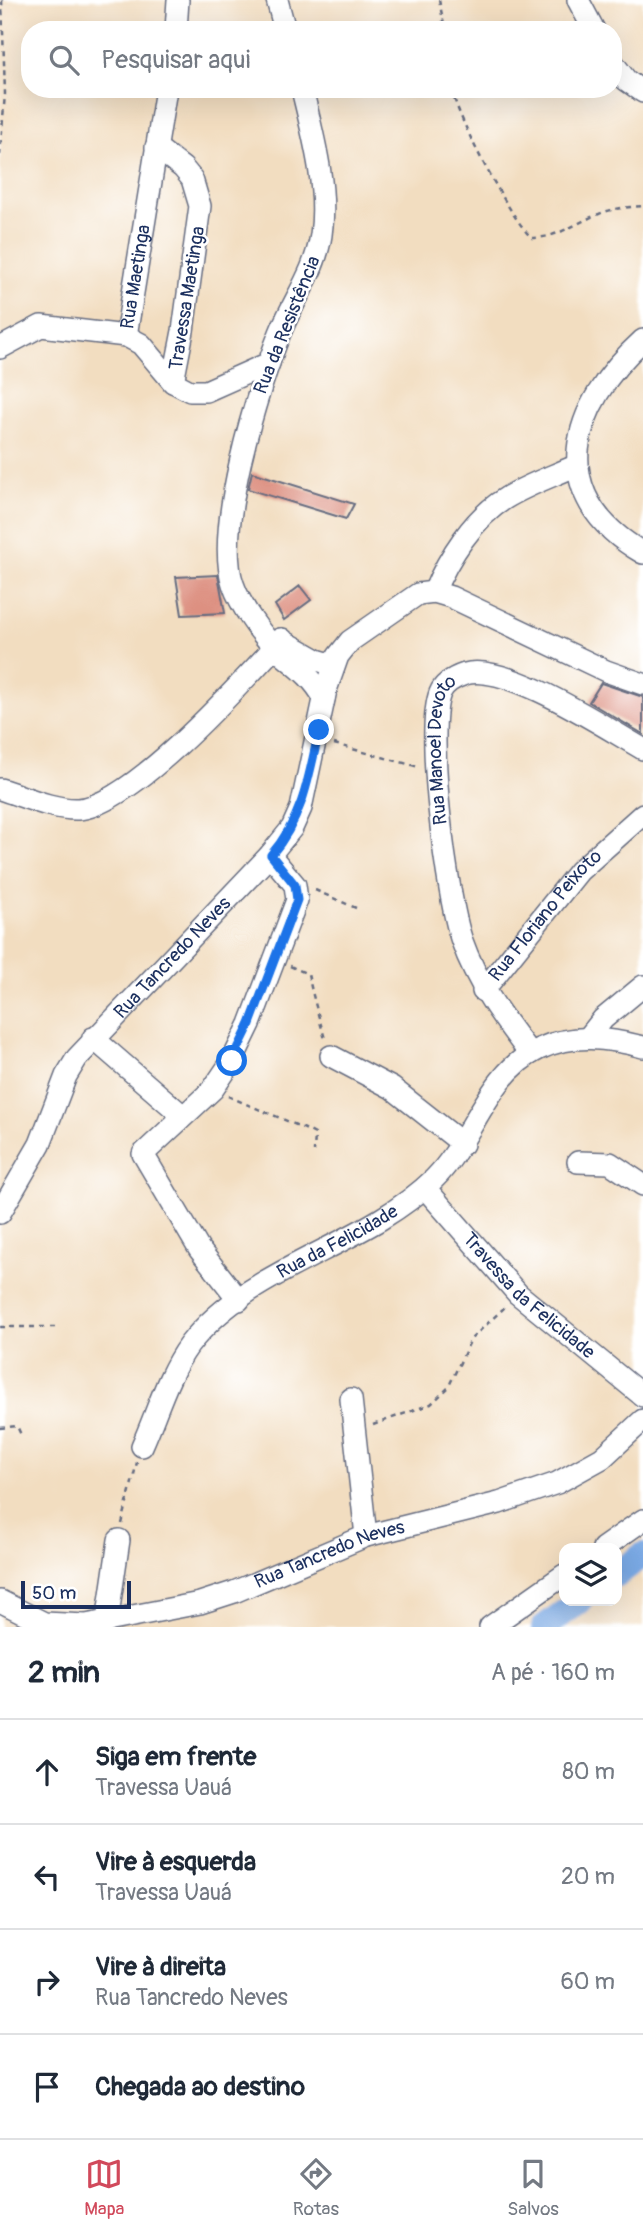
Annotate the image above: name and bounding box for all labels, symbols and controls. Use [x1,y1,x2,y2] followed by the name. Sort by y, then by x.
[21,21,622,98] search box
[45,41,83,79] icon: search
[101,44,250,76] text: Pesquisar aqui
[115,223,156,331] street label: Rua Maetinga
[164,224,210,372] street label: Travessa Maetinga
[248,252,326,398] street label: Rua da Resistência
[423,669,461,826] street label: Rua Manoel Devoto
[303,714,334,745] route end
[483,844,607,986] street label: Rua Floriano Peixoto
[109,891,236,1024] street label: Rua Tancredo Neves
[216,1045,247,1076] route start
[273,1199,403,1284] street label: Rua da Felicidade
[458,1227,600,1364] street label: Travessa da Felicidade
[251,1515,407,1594] street label: Rua Tancredo Neves
[559,1543,622,1606] map controls
[559,1543,622,1606] button: layers
[21,1578,131,1610] scale bar
[32,1581,76,1605] text: 50 m
[28,1654,100,1691] text: 2 min
[491,1658,615,1687] text: A pé · 160 m
[95,1741,256,1773] text: Siga em frente
[28,1753,66,1791] icon: ahead
[562,1757,615,1786] text: 80 m
[95,1773,232,1802] text: Travessa Uauá
[95,1846,256,1878] text: Vire à esquerda
[28,1858,66,1896] icon: left
[561,1862,615,1891] text: 20 m
[95,1878,232,1907] text: Travessa Uauá
[95,1951,226,1983] text: Vire à direita
[28,1963,66,2001] icon: right
[560,1967,615,1996] text: 60 m
[95,1983,288,2012] text: Rua Tancredo Neves
[28,2068,66,2106] icon: arrive
[95,2071,305,2103] text: Chegada ao destino
[84,2155,124,2221] tab: Mapa
[293,2155,339,2221] tab: Rotas
[507,2155,559,2221] tab: Salvos

